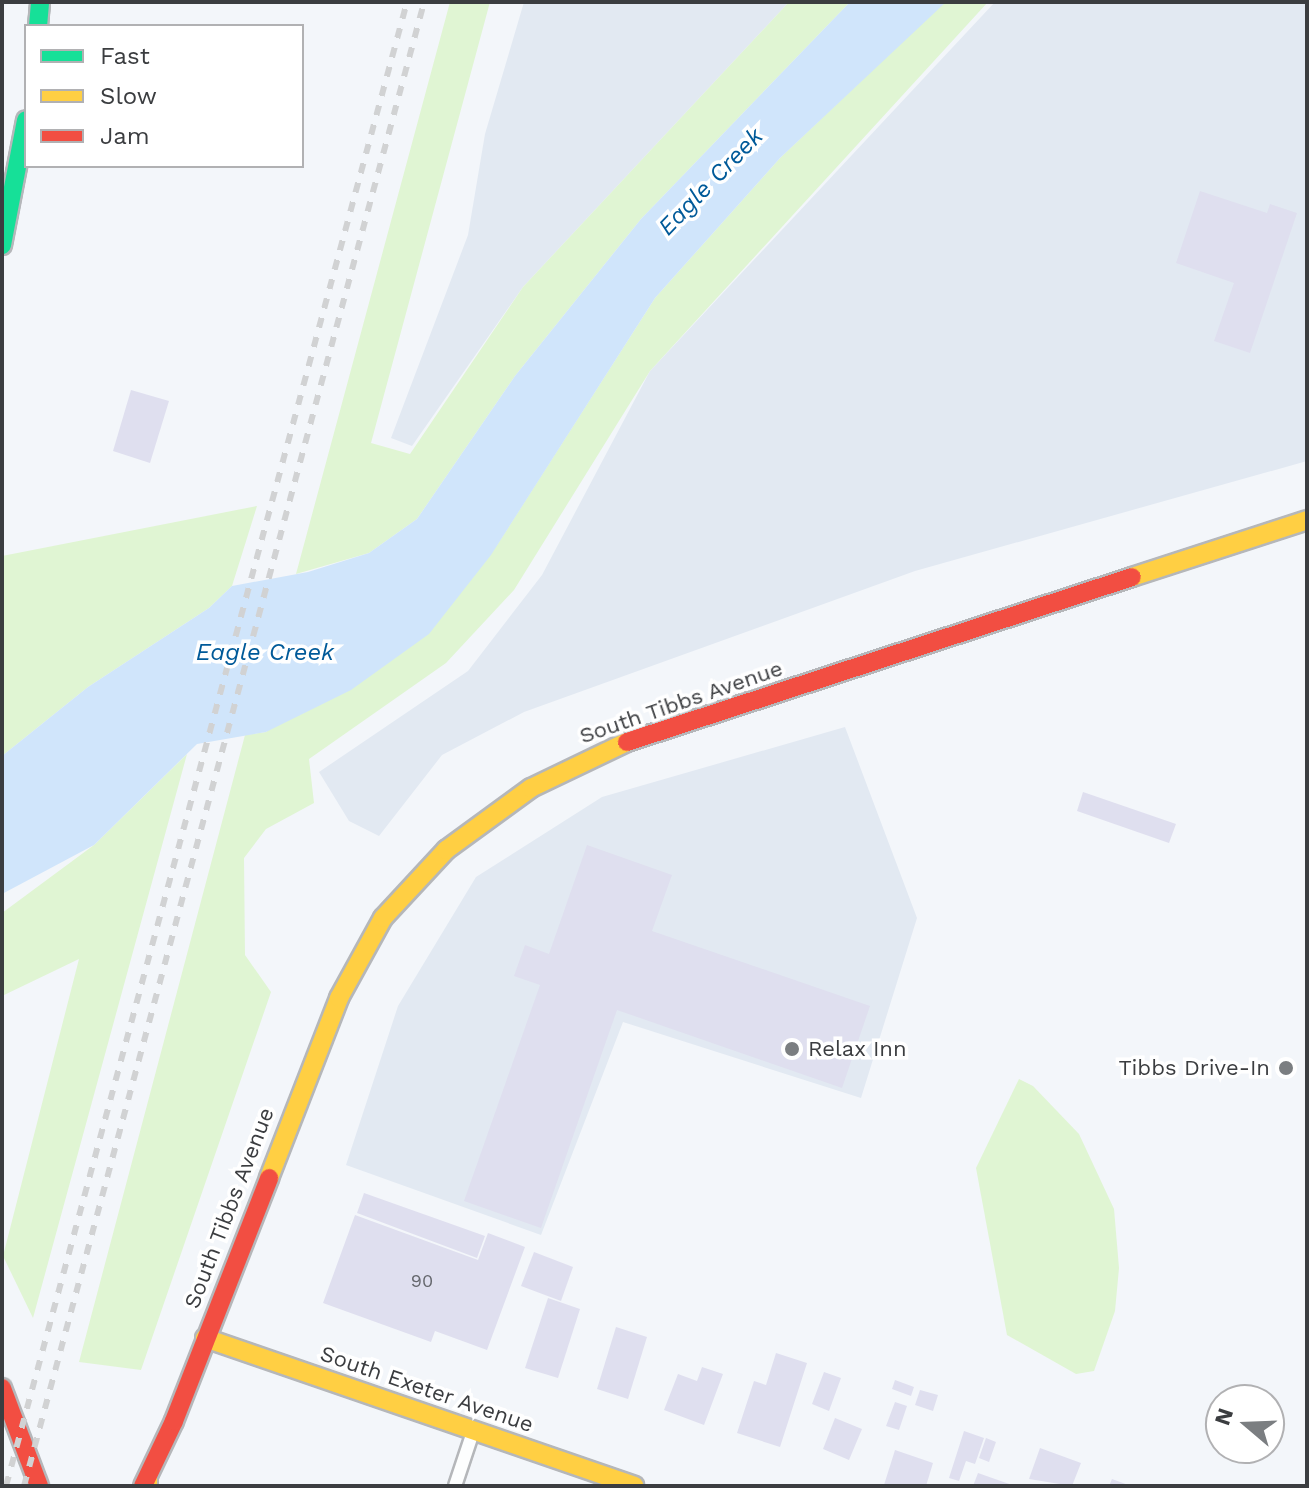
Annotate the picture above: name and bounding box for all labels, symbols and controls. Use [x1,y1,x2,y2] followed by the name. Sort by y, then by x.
[24,24,304,168] legend
[100,42,150,70] text: Fast
[100,82,157,110] text: Slow
[100,122,150,150] text: Jam
[653,122,769,242] water label: Eagle Creek
[196,639,334,667] water label: Eagle Creek
[575,655,787,749] street label: South Tibbs Avenue
[808,1036,907,1062] place label: Relax Inn
[783,1040,801,1058] marker: Relax Inn
[1119,1055,1270,1081] place label: Tibbs Drive-In
[1277,1059,1295,1077] marker: Tibbs Drive-In
[178,1103,280,1313] street label: South Tibbs Avenue
[411,1270,433,1292] house number: 90
[316,1340,538,1438] street label: South Exeter Avenue
[1205,1384,1285,1464] north arrow
[1209,1405,1238,1428] text: N

